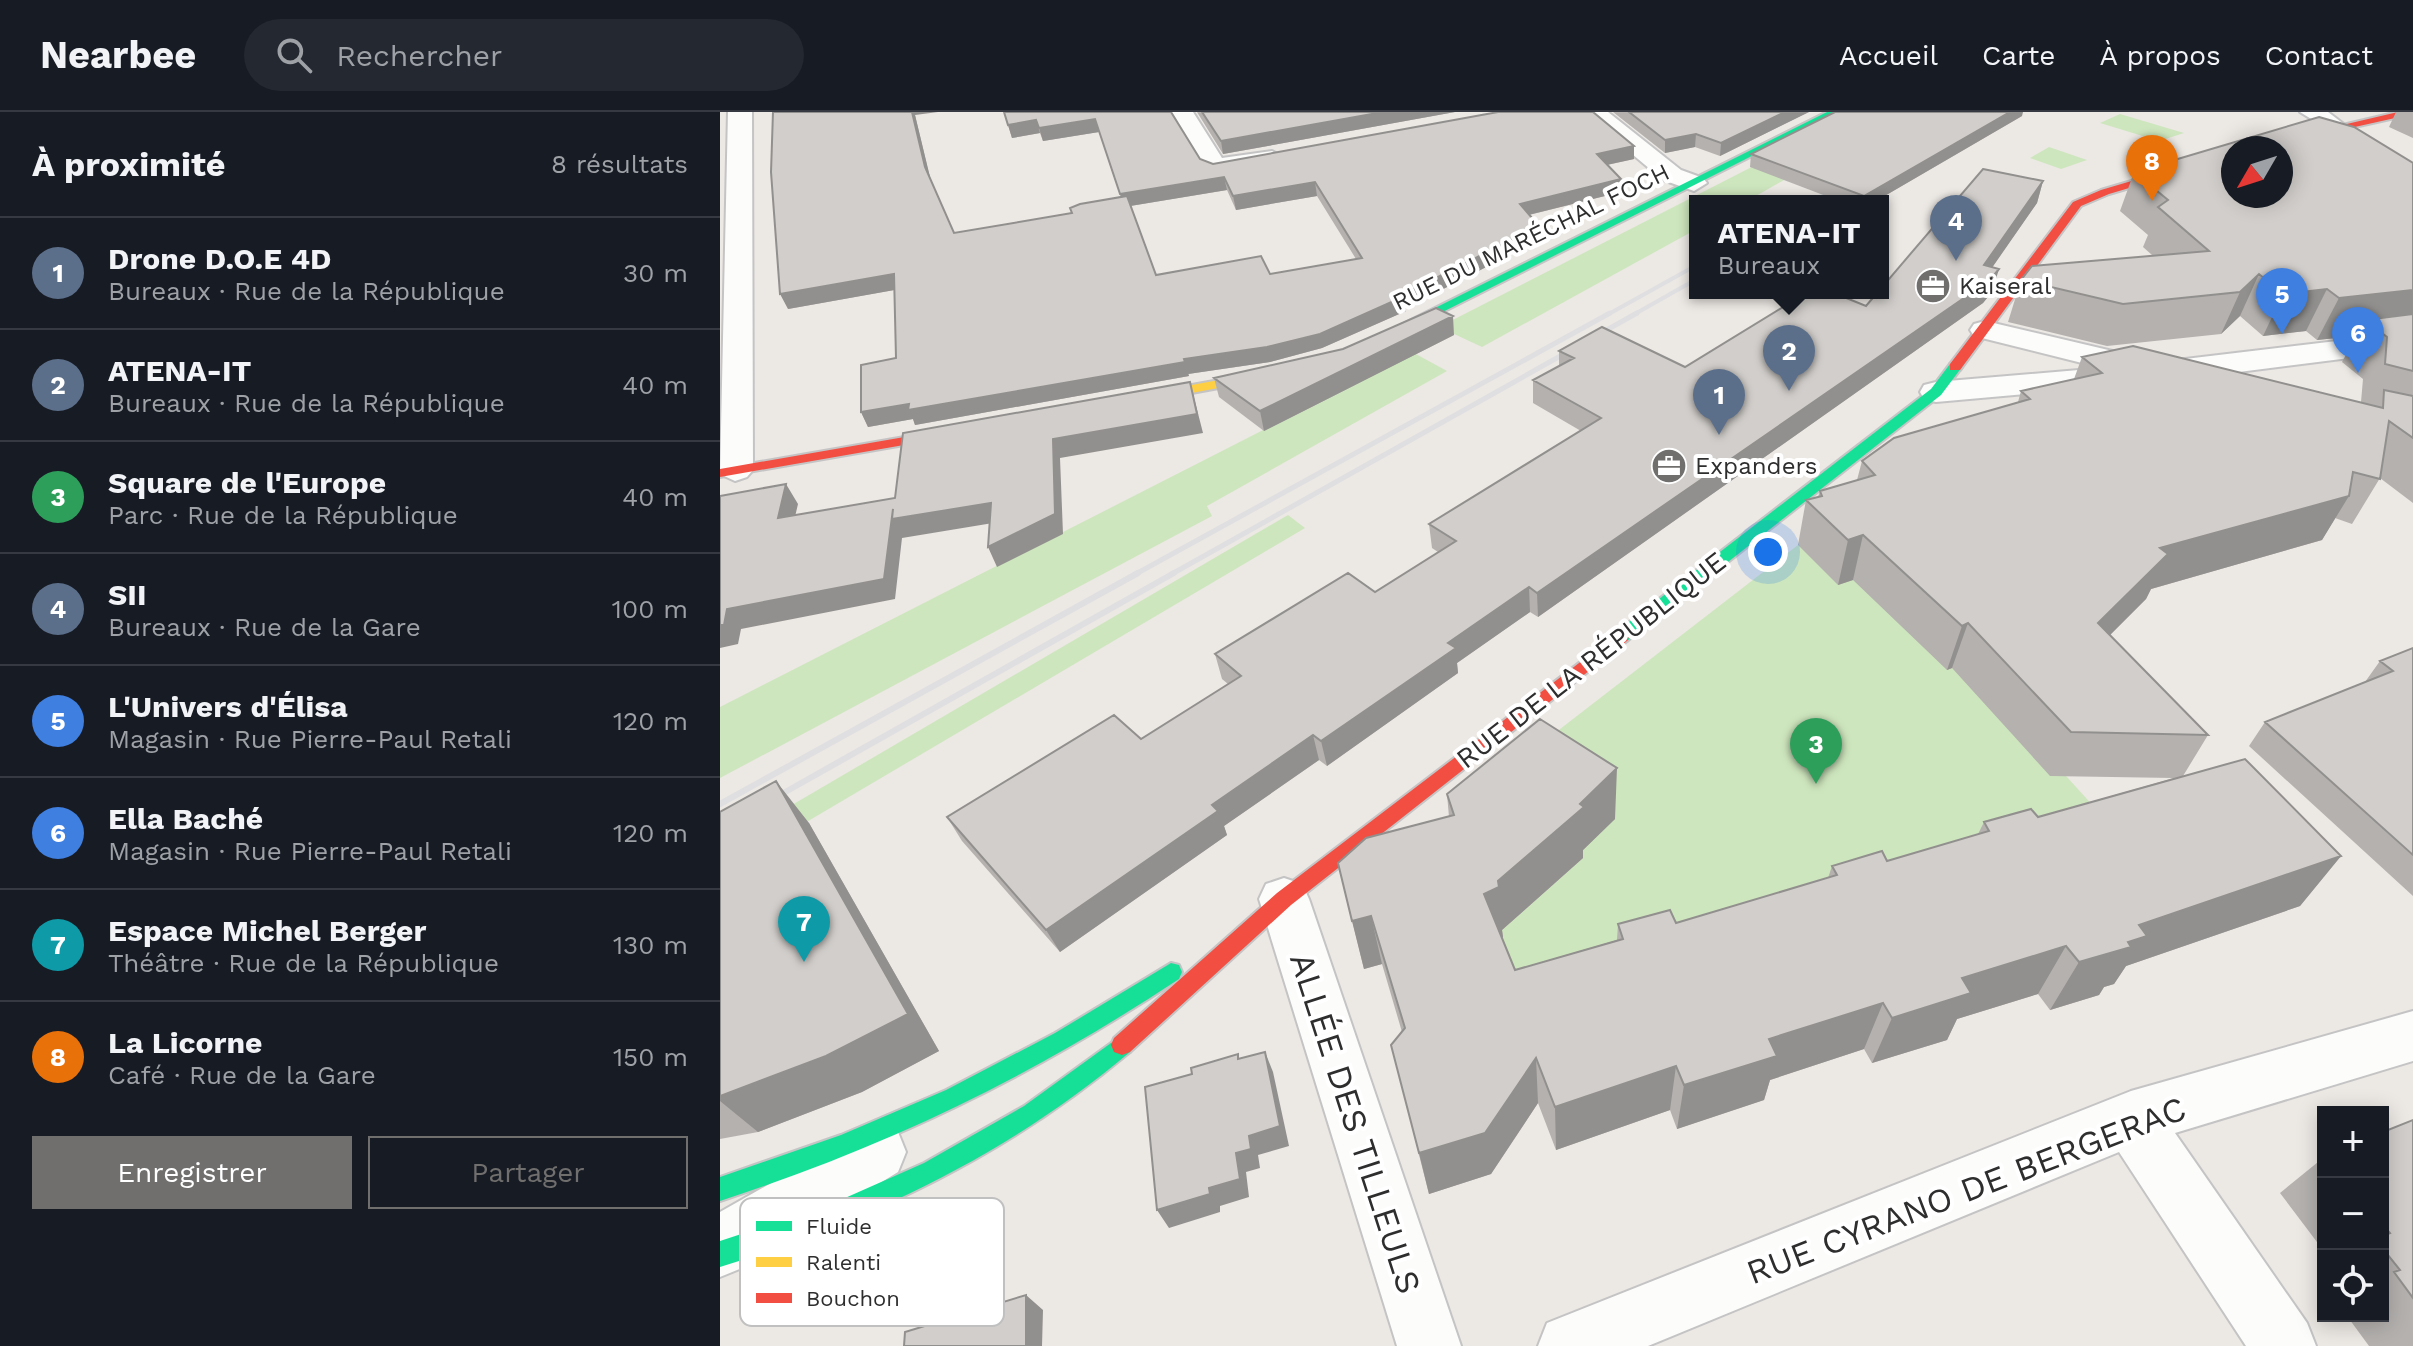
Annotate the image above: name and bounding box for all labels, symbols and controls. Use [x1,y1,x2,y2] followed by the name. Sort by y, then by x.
[244,19,804,91] search box
[40,33,196,77] text: Nearbee
[272,33,316,77] icon: search
[336,38,502,73] text: Rechercher
[1839,39,1938,72] text: Accueil
[1982,39,2056,72] text: Carte
[2100,39,2221,72] text: À propos
[2265,39,2373,72] text: Contact
[2126,135,2178,201] pin: 8
[2221,136,2293,208] north arrow
[32,144,226,184] text: À proximité
[551,149,688,179] text: 8 résultats
[1388,158,1674,316] street label: RUE DU MARÉCHAL FOCH
[1689,195,1889,299] popup
[1930,195,1982,261] pin: 4
[1717,215,1861,250] text: ATENA-IT
[108,241,332,276] text: Drone D.O.E 4D
[1717,250,1820,280] text: Bureaux
[52,258,64,288] text: 1
[623,258,688,288] text: 30 m
[1914,267,1952,305] office icon: Kaiseral
[2256,268,2308,334] pin: 5
[1959,272,2052,300] place label: Kaiseral
[108,276,505,306] text: Bureaux · Rue de la République
[2332,307,2384,373] pin: 6
[1763,325,1815,391] pin: 2
[108,353,251,388] text: ATENA-IT
[1693,369,1745,435] pin: 1
[50,370,66,400] text: 2
[622,370,688,400] text: 40 m
[108,388,505,418] text: Bureaux · Rue de la République
[1650,447,1688,485] office icon: Expanders
[1695,452,1817,480] place label: Expanders
[108,465,386,500] text: Square de l'Europe
[50,482,66,512] text: 3
[622,482,688,512] text: 40 m
[108,500,458,530] text: Parc · Rue de la République
[1748,532,1788,572] your location
[1450,545,1732,775] street label: RUE DE LA RÉPUBLIQUE
[108,577,146,612] text: SII
[50,594,66,624] text: 4
[612,594,688,624] text: 100 m
[108,612,421,642] text: Bureaux · Rue de la Gare
[108,689,348,724] text: L'Univers d'Élisa
[50,706,66,736] text: 5
[613,706,688,736] text: 120 m
[1790,718,1842,784] pin: 3
[108,724,512,754] text: Magasin · Rue Pierre-Paul Retali
[108,801,263,836] text: Ella Baché
[50,818,66,848] text: 6
[613,818,688,848] text: 120 m
[108,836,512,866] text: Magasin · Rue Pierre-Paul Retali
[778,896,830,962] pin: 7
[108,913,426,948] text: Espace Michel Berger
[50,930,66,960] text: 7
[613,930,688,960] text: 130 m
[108,948,499,978] text: Théâtre · Rue de la République
[1282,948,1430,1298] street label: ALLÉE DES TILLEULS
[108,1025,262,1060] text: La Licorne
[50,1042,66,1072] text: 8
[613,1042,688,1072] text: 150 m
[108,1060,376,1090] text: Café · Rue de la Gare
[1741,1088,2191,1292] street label: RUE CYRANO DE BERGERAC
[2317,1106,2389,1322] map controls
[2317,1106,2389,1178] button: +
[32,1136,352,1209] button: Enregistrer
[368,1136,688,1209] button: Partager
[2317,1178,2389,1250] button: −
[740,1198,1004,1326] legend
[806,1214,872,1239] text: Fluide
[806,1250,881,1275] text: Ralenti
[2317,1250,2389,1322] button: locate
[806,1286,900,1311] text: Bouchon

